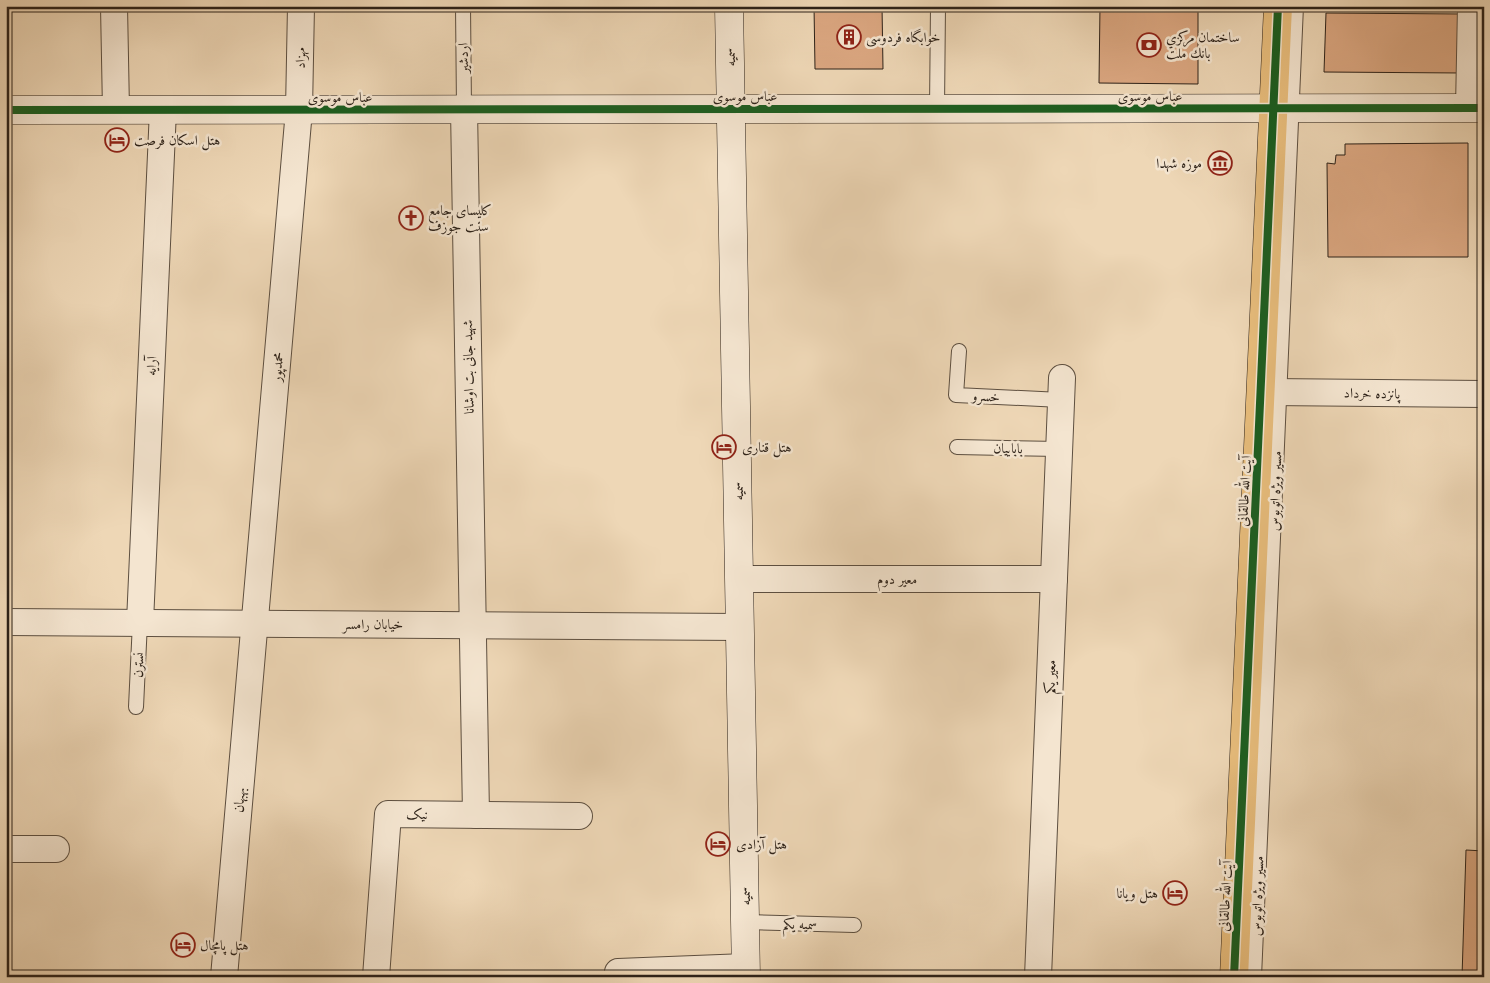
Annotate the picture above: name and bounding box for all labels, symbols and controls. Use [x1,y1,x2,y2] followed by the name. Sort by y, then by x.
[836,24,862,50] building icon: خوابگاه فردوسی
[866,28,941,47] place label: خوابگاه فردوسی
[1166,28,1240,62] place label: ساختمان مركزي بانك ملت
[1136,32,1162,58] bank icon: ساختمان مركزي بانك ملت
[454,43,472,75] street label: اردشیر
[291,47,310,69] street label: مهزاد
[721,48,739,66] street label: سمیه
[713,87,777,105] street label: عباس موسوی
[1118,87,1182,105] street label: عباس موسوی
[308,88,372,106] street label: عباس موسوی
[104,127,130,153] hotel icon: هتل اسکان فرصت
[134,131,220,151] place label: هتل اسکان فرصت
[1207,150,1233,176] museum icon: موزه شهدا
[1156,154,1202,173] place label: موزه شهدا
[428,201,492,235] place label: کلیسای جامع سنت جوزف
[398,205,424,231] church icon: کلیسای جامع سنت جوزف
[458,319,479,414] street label: شهید جانی بت اوشانا
[267,351,289,385] street label: محمدپور
[141,354,161,376] street label: آرایه
[1344,384,1402,405] street label: پانزده خرداد
[970,386,1000,407] street label: خسرو
[711,434,737,460] hotel icon: هتل قناری
[742,438,792,458] place label: هتل قناری
[993,439,1023,457] street label: باباییان
[1265,451,1285,531] street label: مسیر ویژه اتوبوس
[1231,453,1255,527] street label: آیت الله طالقانی
[729,482,747,500] street label: سمیه
[877,570,917,592] street label: معیر دوم
[341,615,403,634] street label: خیابان رامسر
[128,652,148,678] street label: نسترن
[1040,660,1065,695] street label: معیر یکم
[229,787,250,813] street label: بهبهان
[406,805,428,823] street label: نیک
[705,831,731,857] hotel icon: هتل آزادی
[736,835,787,855] place label: هتل آزادی
[1247,856,1267,936] street label: مسیر ویژه اتوبوس
[1212,858,1236,932] street label: آیت الله طالقانی
[1162,880,1188,906] hotel icon: هتل ویانا
[1116,884,1158,904] place label: هتل ویانا
[736,887,754,905] street label: سمیه
[782,915,817,938] street label: سمیه یکم
[170,932,196,958] hotel icon: هتل پامچال
[200,936,248,956] place label: هتل پامچال

